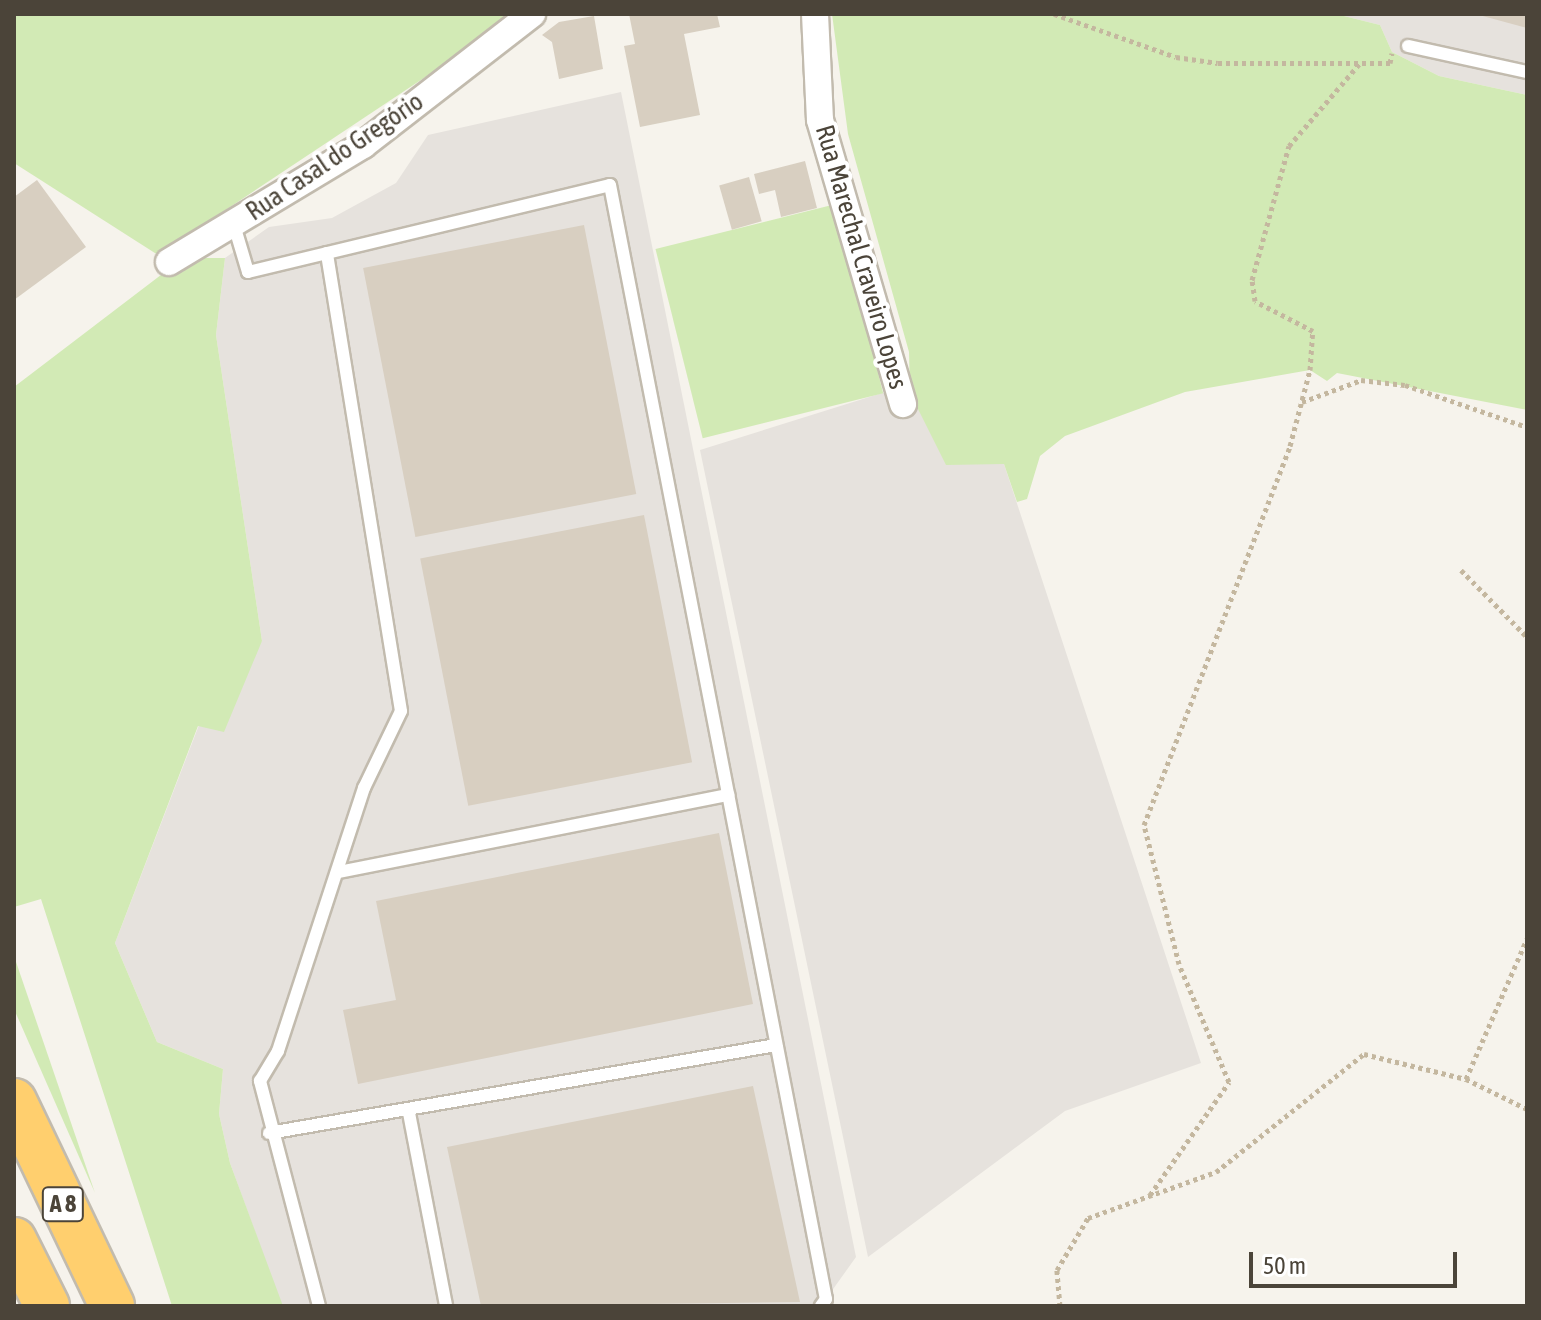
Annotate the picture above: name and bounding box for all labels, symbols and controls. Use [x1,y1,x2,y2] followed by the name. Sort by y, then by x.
[241,86,429,228] street label: Rua Casal do Gregório
[808,121,914,393] street label: Rua Marechal Craveiro Lopes
[41,1184,85,1224] road number: A 8
[1253,1236,1461,1286] scale bar
[1263,1252,1306,1279] text: 50 m

